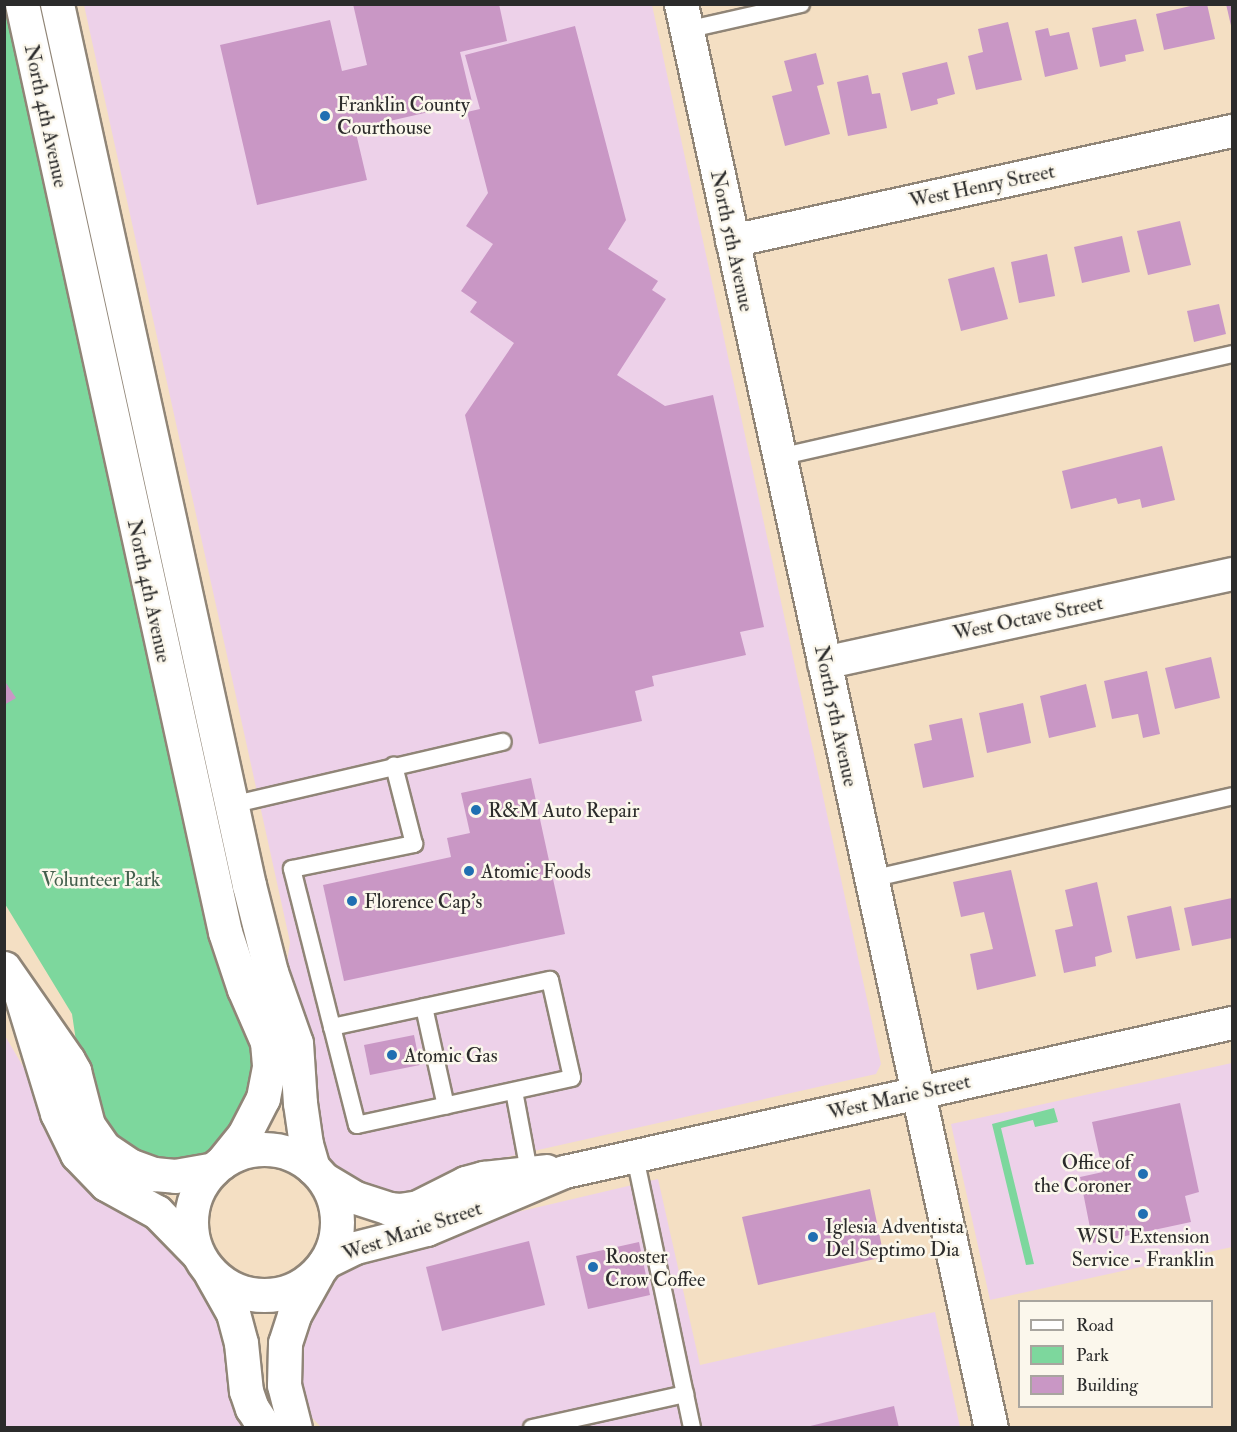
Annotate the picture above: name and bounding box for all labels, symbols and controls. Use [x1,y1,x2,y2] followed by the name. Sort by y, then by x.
[19,42,73,190] street label: North 4th Avenue
[337,92,470,139] place label: Franklin County Courthouse
[318,109,332,123] marker: Franklin County Courthouse
[907,159,1057,213] street label: West Henry Street
[705,168,759,314] street label: North 5th Avenue
[122,517,176,665] street label: North 4th Avenue
[951,590,1105,646] street label: West Octave Street
[809,643,863,789] street label: North 5th Avenue
[488,798,639,822] place label: R&M Auto Repair
[469,803,483,817] marker: R&M Auto Repair
[481,859,591,883] place label: Atomic Foods
[462,864,476,878] marker: Atomic Foods
[42,867,160,891] park label: Volunteer Park
[364,889,482,913] place label: Florence Cap's
[345,894,359,908] marker: Florence Cap's
[404,1043,498,1067] place label: Atomic Gas
[385,1048,399,1062] marker: Atomic Gas
[825,1069,973,1125] street label: West Marie Street
[1034,1150,1131,1197] place label: Office of the Coroner
[1136,1167,1150,1181] marker: Office of the Coroner
[339,1196,485,1266] street label: West Marie Street
[1136,1207,1150,1221] marker: WSU Extension Service - Franklin
[825,1214,964,1261] place label: Iglesia Adventista Del Septimo Dia
[1072,1224,1214,1271] place label: WSU Extension Service - Franklin
[806,1230,820,1244] marker: Iglesia Adventista Del Septimo Dia
[605,1244,705,1291] place label: Rooster Crow Coffee
[586,1260,600,1274] marker: Rooster Crow Coffee
[1018,1300,1213,1408] legend
[1076,1314,1114,1337] text: Road
[1076,1344,1109,1367] text: Park
[1076,1374,1138,1397] text: Building

